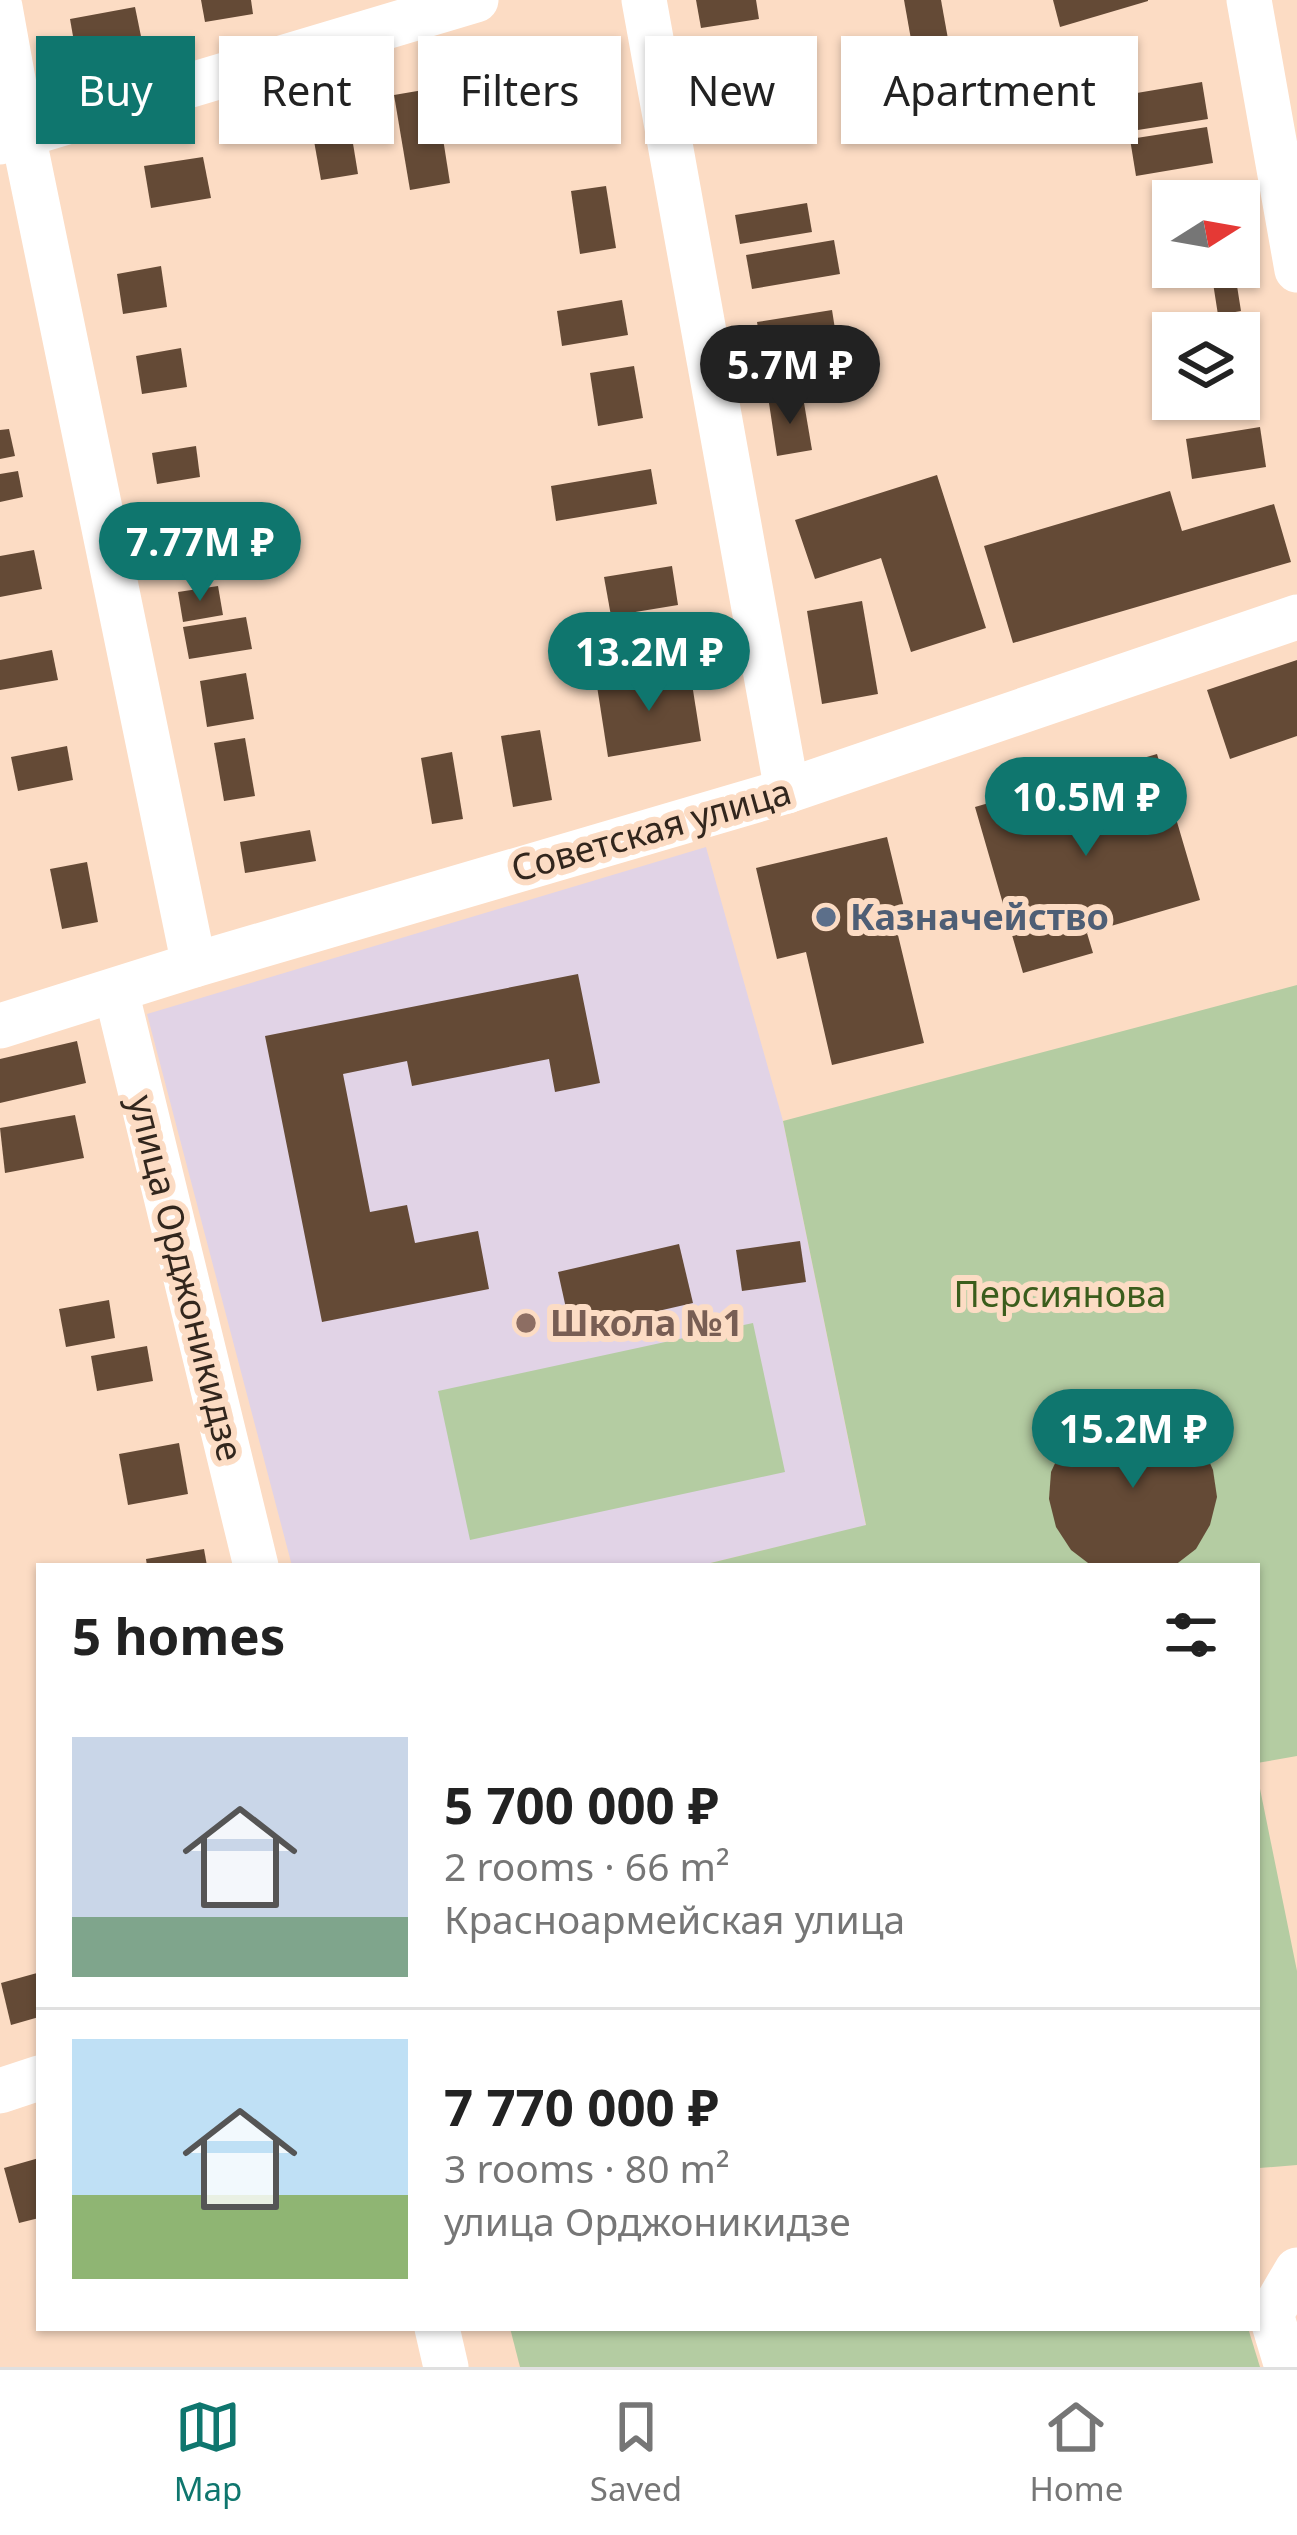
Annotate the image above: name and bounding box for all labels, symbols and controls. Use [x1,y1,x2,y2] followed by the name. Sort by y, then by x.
[36,36,195,144] chip: Buy
[219,36,394,144] chip: Rent
[418,36,621,144] chip: Filters
[645,36,817,144] chip: New
[841,36,1138,144] chip: Apartment
[1152,180,1260,288] north arrow
[1152,180,1260,420] map controls
[1152,312,1260,420] button: layers
[692,325,888,427] pin: 5.7M ₽
[727,337,853,390] text: 5.7M ₽
[89,502,311,604] pin: 7.77M ₽
[126,514,274,567] text: 7.77M ₽
[538,612,760,714] pin: 13.2M ₽
[575,624,723,677] text: 13.2M ₽
[975,757,1197,859] pin: 10.5M ₽
[505,766,796,893] street label: Советская улица
[1012,769,1160,822] text: 10.5M ₽
[850,892,1109,941] place label: Казначейство
[813,904,839,930] marker: Казначейство
[117,1090,256,1466] street label: улица Орджоникидзе
[954,1269,1166,1318] park label: Персиянова
[550,1298,743,1347] place label: Школа №1
[513,1310,539,1336] marker: Школа №1
[1022,1389,1244,1491] pin: 15.2M ₽
[1059,1401,1207,1454] text: 15.2M ₽
[72,1600,285,1670] text: 5 homes
[1158,1602,1224,1668] icon: filters
[444,1769,719,1839] text: 5 700 000 ₽
[168,1785,312,1929] icon: home
[444,1839,730,1892] text: 2 rooms · 66 m²
[444,1892,905,1945] text: Красноармейская улица
[444,2071,719,2141] text: 7 770 000 ₽
[168,2087,312,2231] icon: home
[444,2141,730,2194] text: 3 rooms · 80 m²
[444,2194,851,2247] text: улица Орджоникидзе
[174,2394,242,2511] tab: Map
[590,2394,682,2511] tab: Saved
[1029,2394,1123,2511] tab: Home

